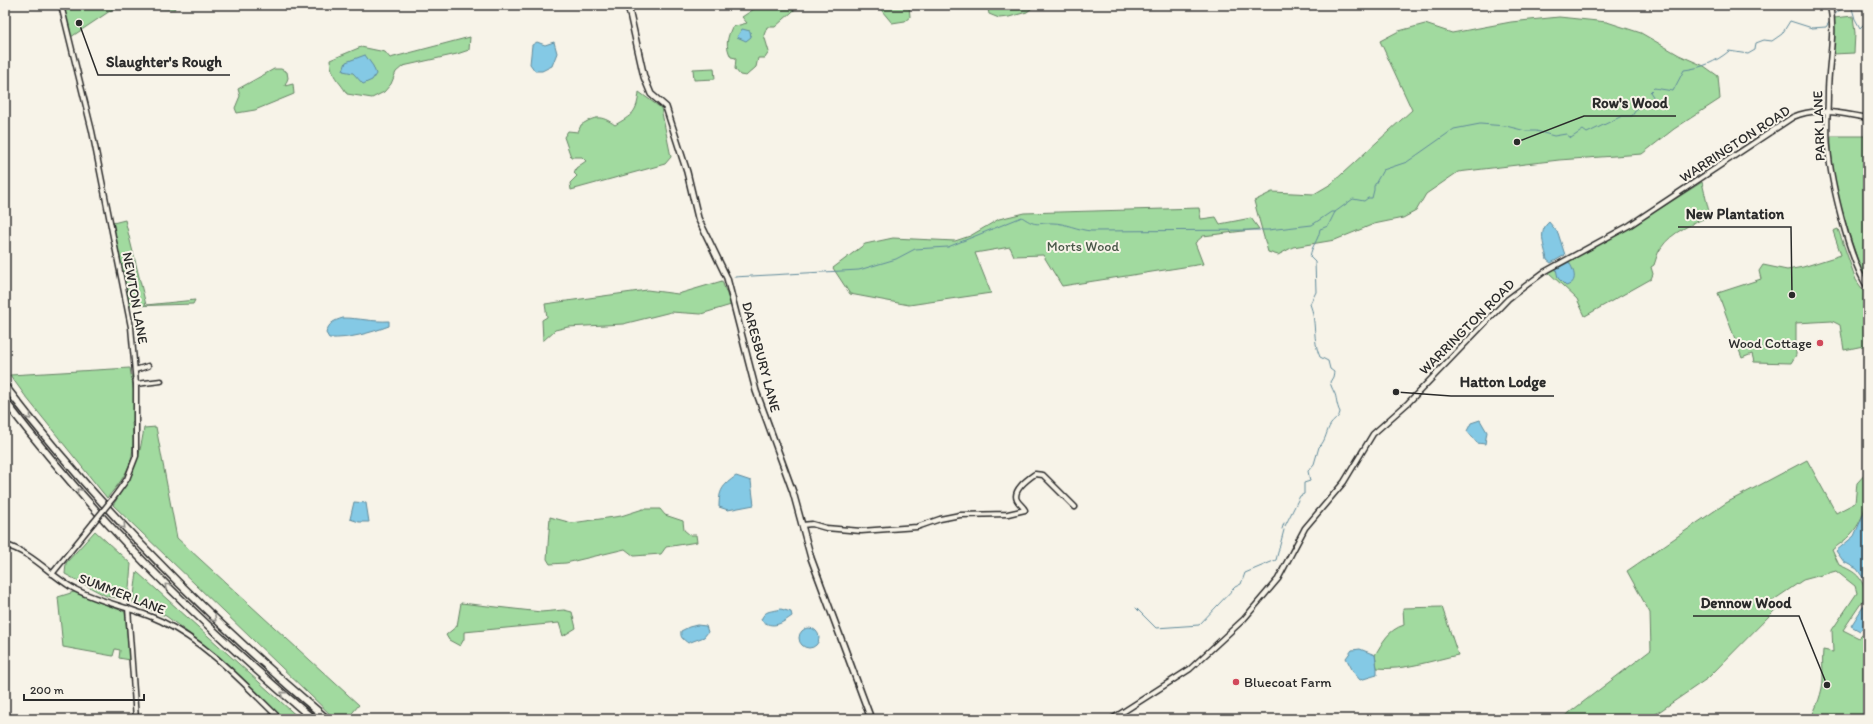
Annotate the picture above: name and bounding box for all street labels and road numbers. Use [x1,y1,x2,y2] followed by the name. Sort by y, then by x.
[1809,90,1829,162] street label: PARK LANE
[1677,102,1793,186] street label: WARRINGTON ROAD
[119,251,151,345] street label: NEWTON LANE
[1416,276,1518,378] street label: WARRINGTON ROAD
[738,300,784,414] street label: DARESBURY LANE
[76,570,168,619] street label: SUMMER LANE

